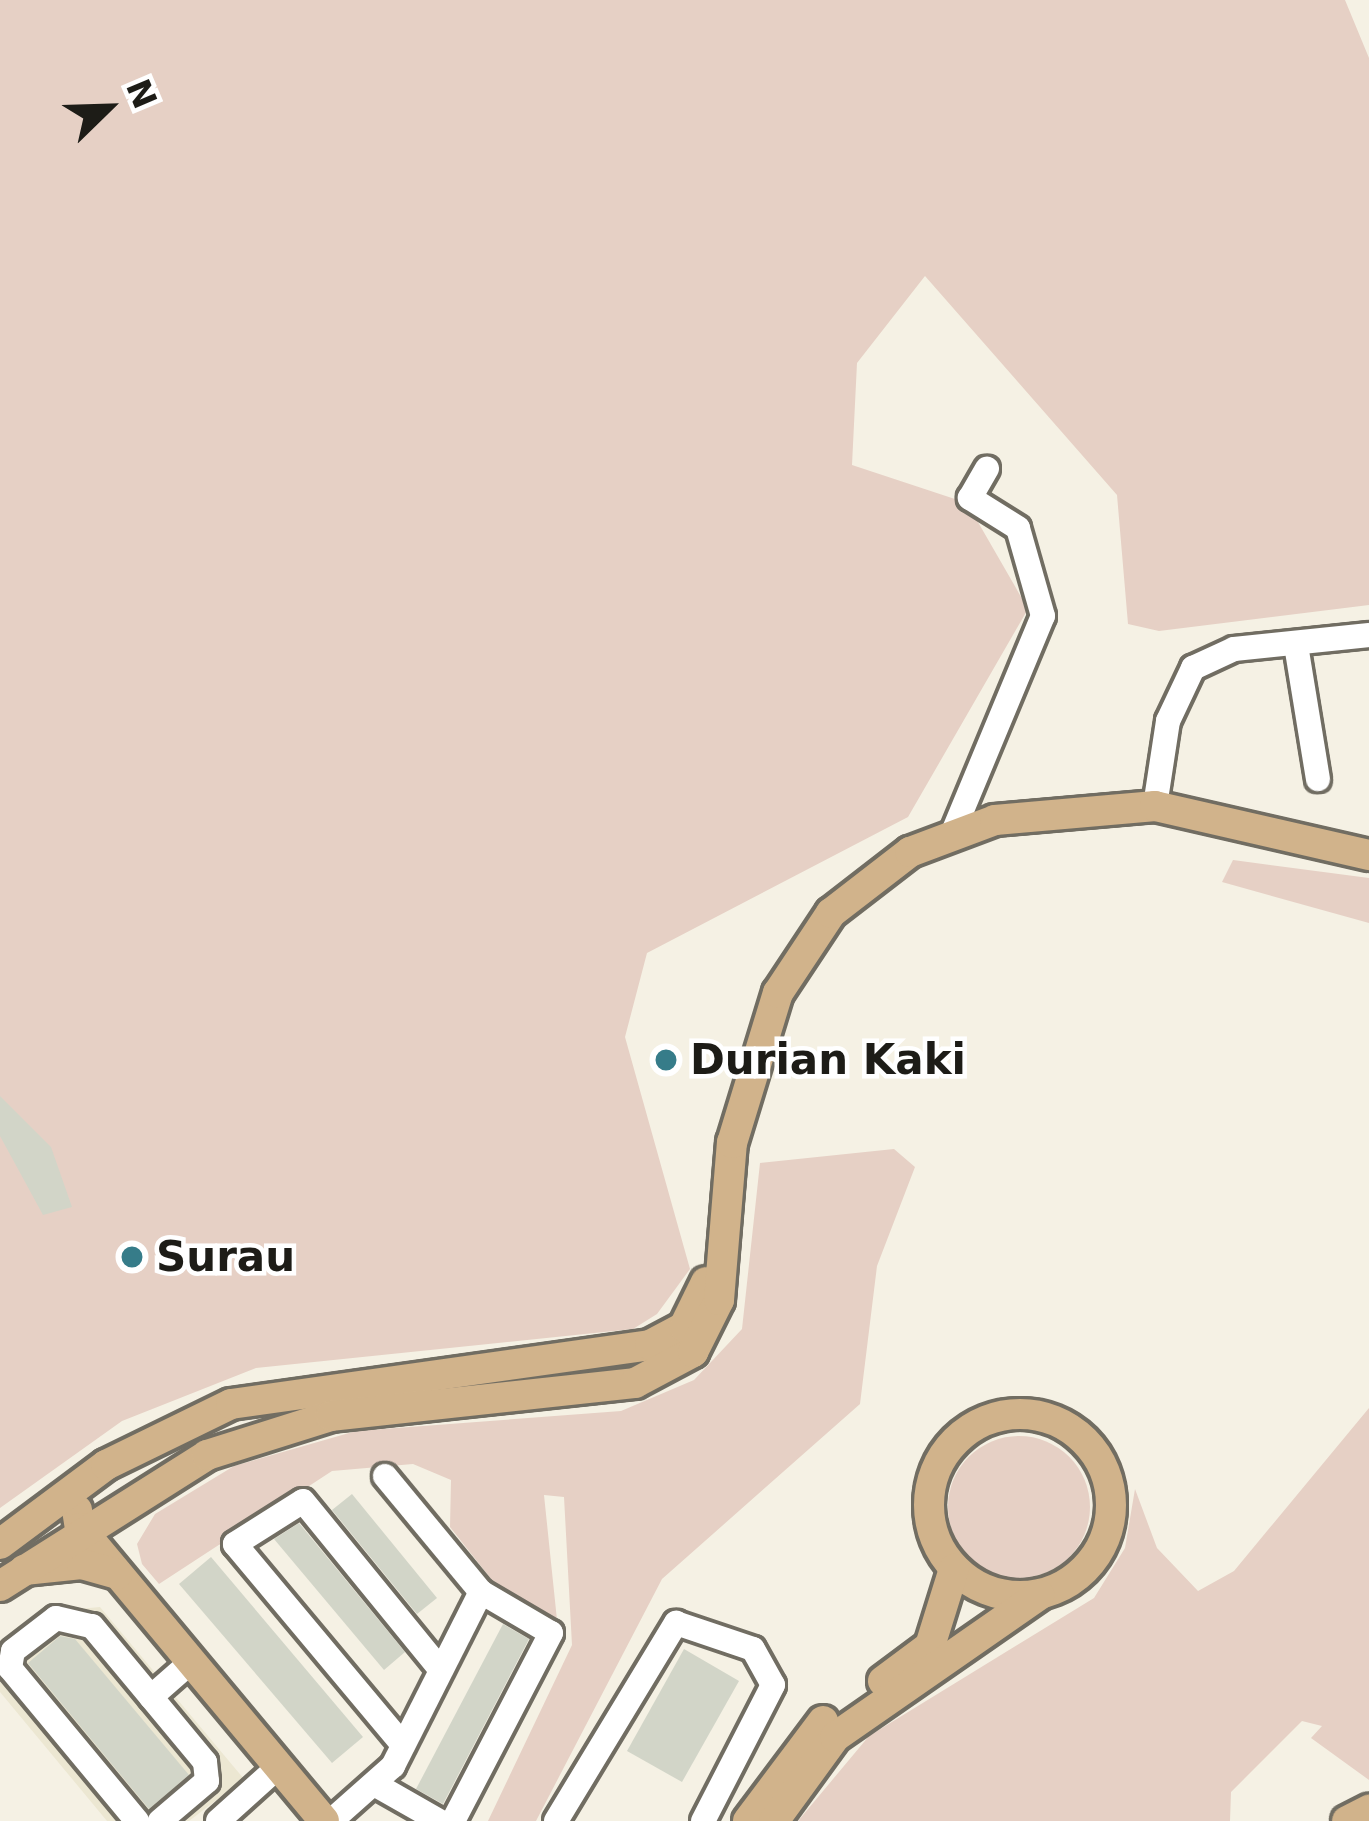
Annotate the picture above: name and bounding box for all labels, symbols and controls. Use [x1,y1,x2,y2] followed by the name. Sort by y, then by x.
[48,48,168,168] north arrow
[118,73,165,114] text: N
[690,1035,966,1085] place label: Durian Kaki
[653,1047,679,1073] marker: Durian Kaki
[156,1232,295,1282] place label: Surau
[119,1244,145,1270] marker: Surau

